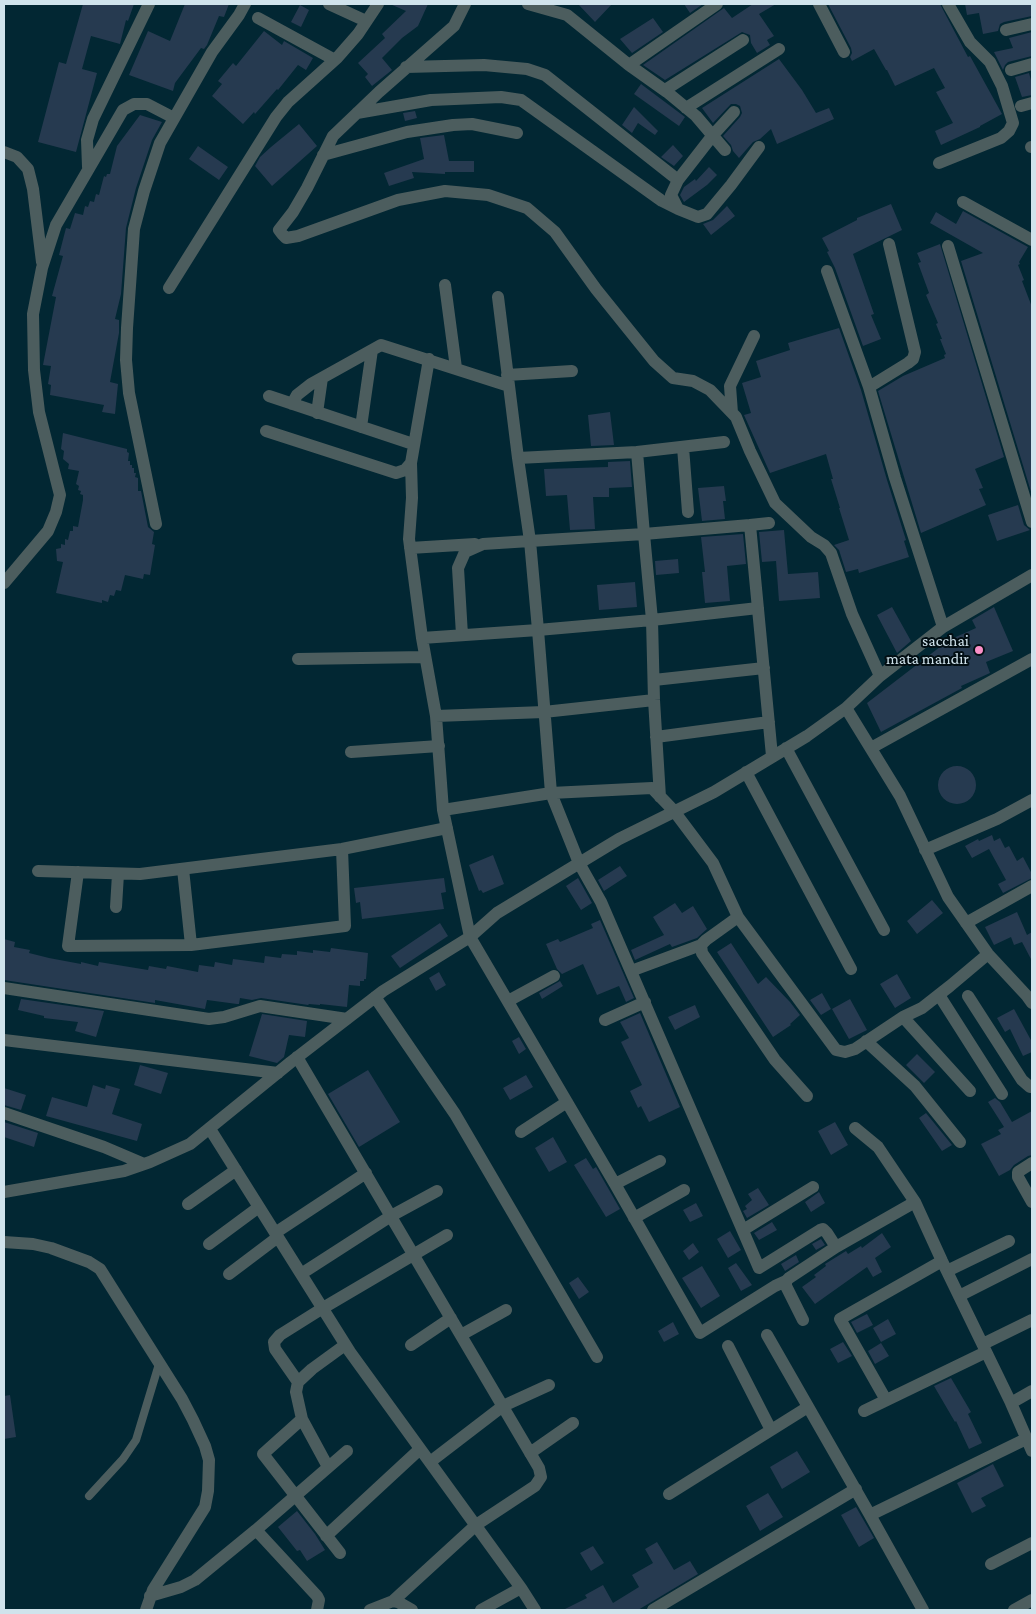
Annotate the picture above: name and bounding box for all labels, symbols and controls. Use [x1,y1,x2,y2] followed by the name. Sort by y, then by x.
[886,631,969,669] place label: sacchai mata mandir
[973,644,985,656] marker: sacchai mata mandir

